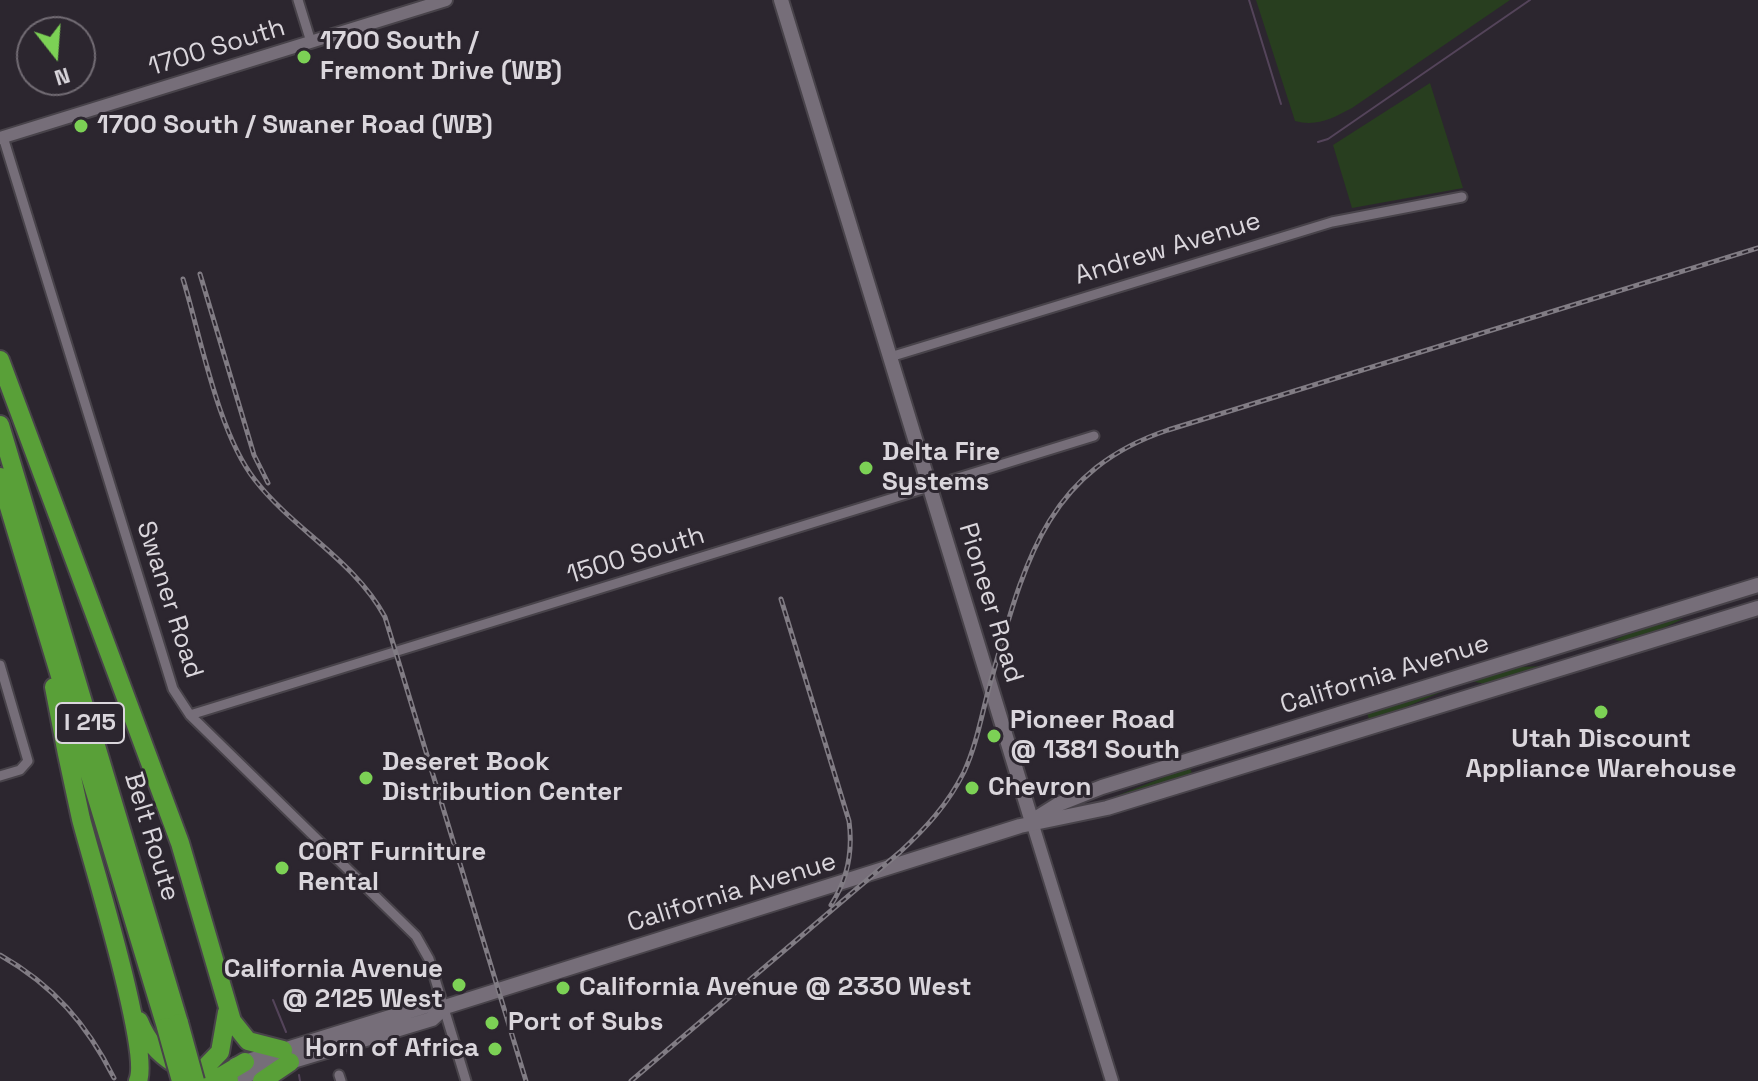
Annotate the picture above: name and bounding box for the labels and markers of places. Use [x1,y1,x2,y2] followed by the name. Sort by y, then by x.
[320,26,562,88] place label: 1700 South / Fremont Drive (WB)
[295,48,313,66] marker: 1700 South / Fremont Drive (WB)
[97,110,493,142] place label: 1700 South / Swaner Road (WB)
[72,117,90,135] marker: 1700 South / Swaner Road (WB)
[882,437,1000,498] place label: Delta Fire Systems
[857,459,875,477] marker: Delta Fire Systems
[1592,703,1610,721] marker: Utah Discount Appliance Warehouse
[1010,705,1180,766] place label: Pioneer Road @ 1381 South
[1466,724,1736,786] place label: Utah Discount Appliance Warehouse
[985,727,1003,745] marker: Pioneer Road @ 1381 South
[382,747,623,808] place label: Deseret Book Distribution Center
[357,769,375,787] marker: Deseret Book Distribution Center
[988,772,1091,804] place label: Chevron
[963,779,981,797] marker: Chevron
[298,837,486,898] place label: CORT Furniture Rental
[273,859,291,877] marker: CORT Furniture Rental
[224,954,443,1016] place label: California Avenue @ 2125 West
[579,972,972,1004] place label: California Avenue @ 2330 West
[450,976,468,994] marker: California Avenue @ 2125 West
[554,979,572,997] marker: California Avenue @ 2330 West
[508,1007,663,1039] place label: Port of Subs
[483,1014,501,1032] marker: Port of Subs
[305,1033,479,1065] place label: Horn of Africa
[486,1040,504,1058] marker: Horn of Africa

